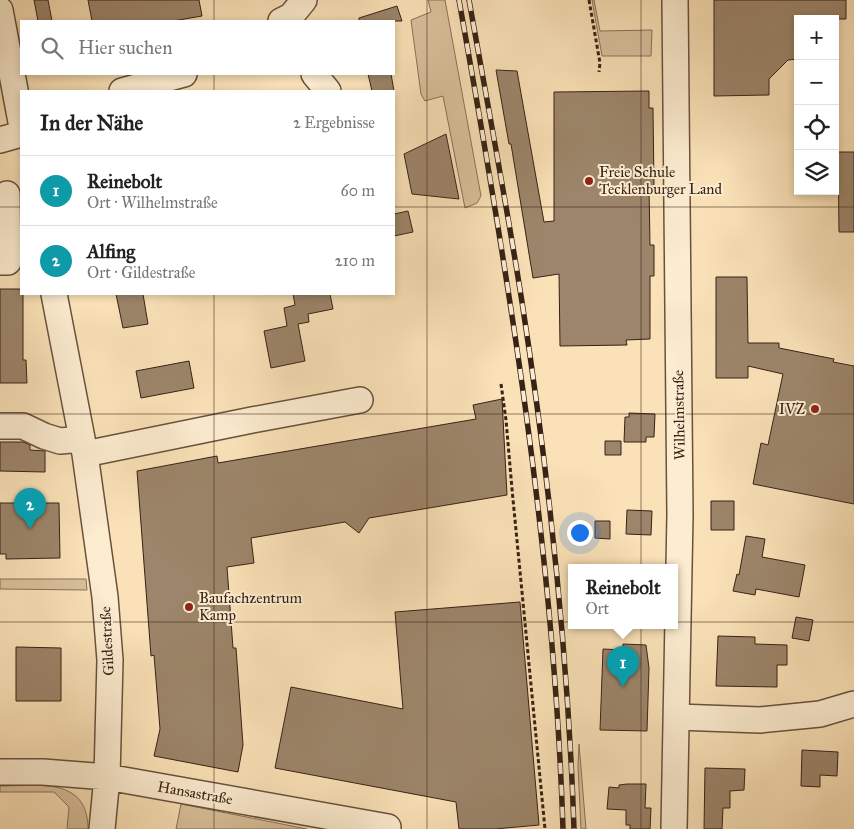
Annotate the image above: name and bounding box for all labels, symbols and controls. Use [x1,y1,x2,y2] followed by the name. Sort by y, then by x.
[794,15,839,195] map controls
[794,15,839,60] button: +
[20,20,395,75] search box
[38,34,66,62] icon: search
[78,36,172,59] text: Hier suchen
[794,60,839,105] button: −
[794,105,839,150] button: locate
[40,110,143,136] text: In der Nähe
[293,113,375,132] text: 2 Ergebnisse
[794,150,839,195] button: layers
[599,163,722,198] place label: Freie Schule Tecklenburger Land
[87,170,162,193] text: Reinebolt
[583,175,595,187] marker: Freie Schule Tecklenburger Land
[53,181,59,200] text: 1
[341,181,375,200] text: 60 m
[87,193,218,212] text: Ort · Wilhelmstraße
[87,240,135,263] text: Alfing
[52,251,60,270] text: 2
[335,251,375,270] text: 210 m
[87,263,196,282] text: Ort · Gildestraße
[669,370,689,460] street label: Wilhelmstraße
[779,400,805,418] place label: IVZ
[809,403,821,415] marker: IVZ
[14,488,46,529] pin: 2
[567,520,593,546] your location
[568,564,678,629] popup
[585,576,661,599] text: Reinebolt
[199,589,303,624] place label: Baufachzentrum Kamp
[585,599,609,618] text: Ort
[183,601,195,613] marker: Baufachzentrum Kamp
[96,606,118,676] street label: Gildestraße
[607,646,639,687] pin: 1
[156,778,234,808] street label: Hansastraße

